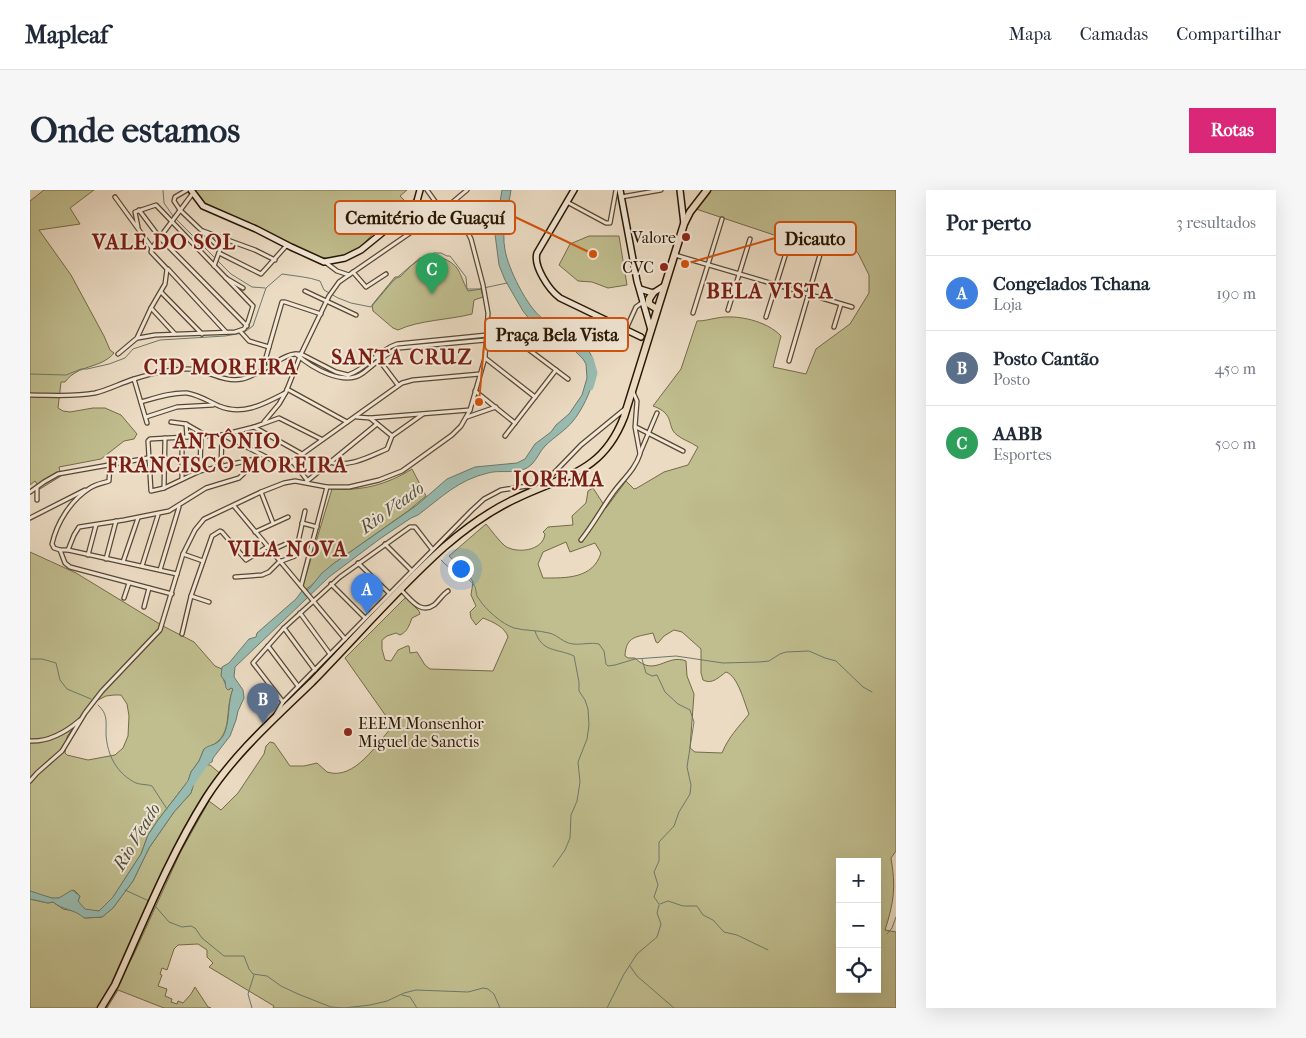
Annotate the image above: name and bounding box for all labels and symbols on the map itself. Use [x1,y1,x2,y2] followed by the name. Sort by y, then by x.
[335,201,515,234] callout: Cemitério de Guaçuí
[345,208,505,229] text: Cemitério de Guaçuí
[775,222,856,255] callout: Dicauto
[631,228,676,247] place label: Valore
[785,229,845,250] text: Dicauto
[91,230,236,254] district label: VALE DO SOL
[680,231,692,243] marker: Valore
[416,253,448,294] pin: C
[622,258,654,277] place label: CVC
[658,261,670,273] marker: CVC
[706,279,834,303] district label: BELA VISTA
[485,318,628,351] callout: Praça Bela Vista
[495,325,619,346] text: Praça Bela Vista
[331,345,473,369] district label: SANTA CRUZ
[144,355,299,379] district label: CID MOREIRA
[105,428,348,477] district label: ANTÔNIO FRANCISCO MOREIRA
[512,467,605,491] district label: JOREMA
[355,478,428,539] water label: Rio Veado
[227,537,348,561] district label: VILA NOVA
[448,556,474,582] your location
[351,573,383,614] pin: A
[247,683,279,724] pin: B
[358,714,484,751] place label: EEEM Monsenhor Miguel de Sanctis
[342,726,354,738] marker: EEEM Monsenhor Miguel de Sanctis
[108,800,165,875] water label: Rio Veado

